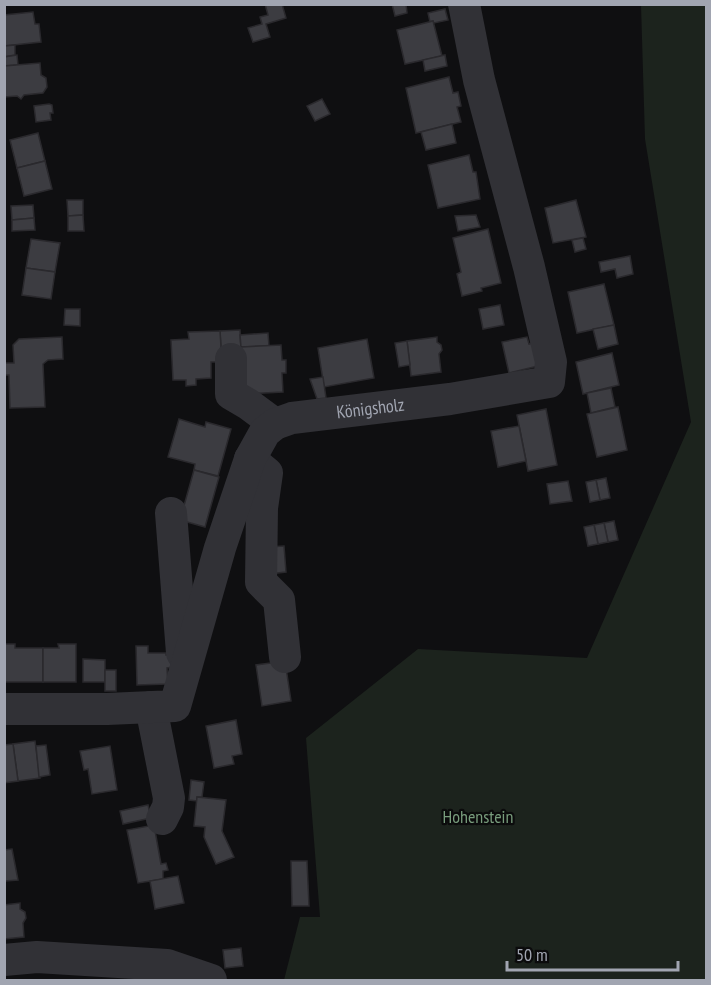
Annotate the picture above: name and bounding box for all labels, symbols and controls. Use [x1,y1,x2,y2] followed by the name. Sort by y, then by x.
[335,393,406,424] street label: Königsholz
[443,805,513,828] park label: Hohenstein
[507,934,678,972] scale bar
[516,943,548,966] text: 50 m

